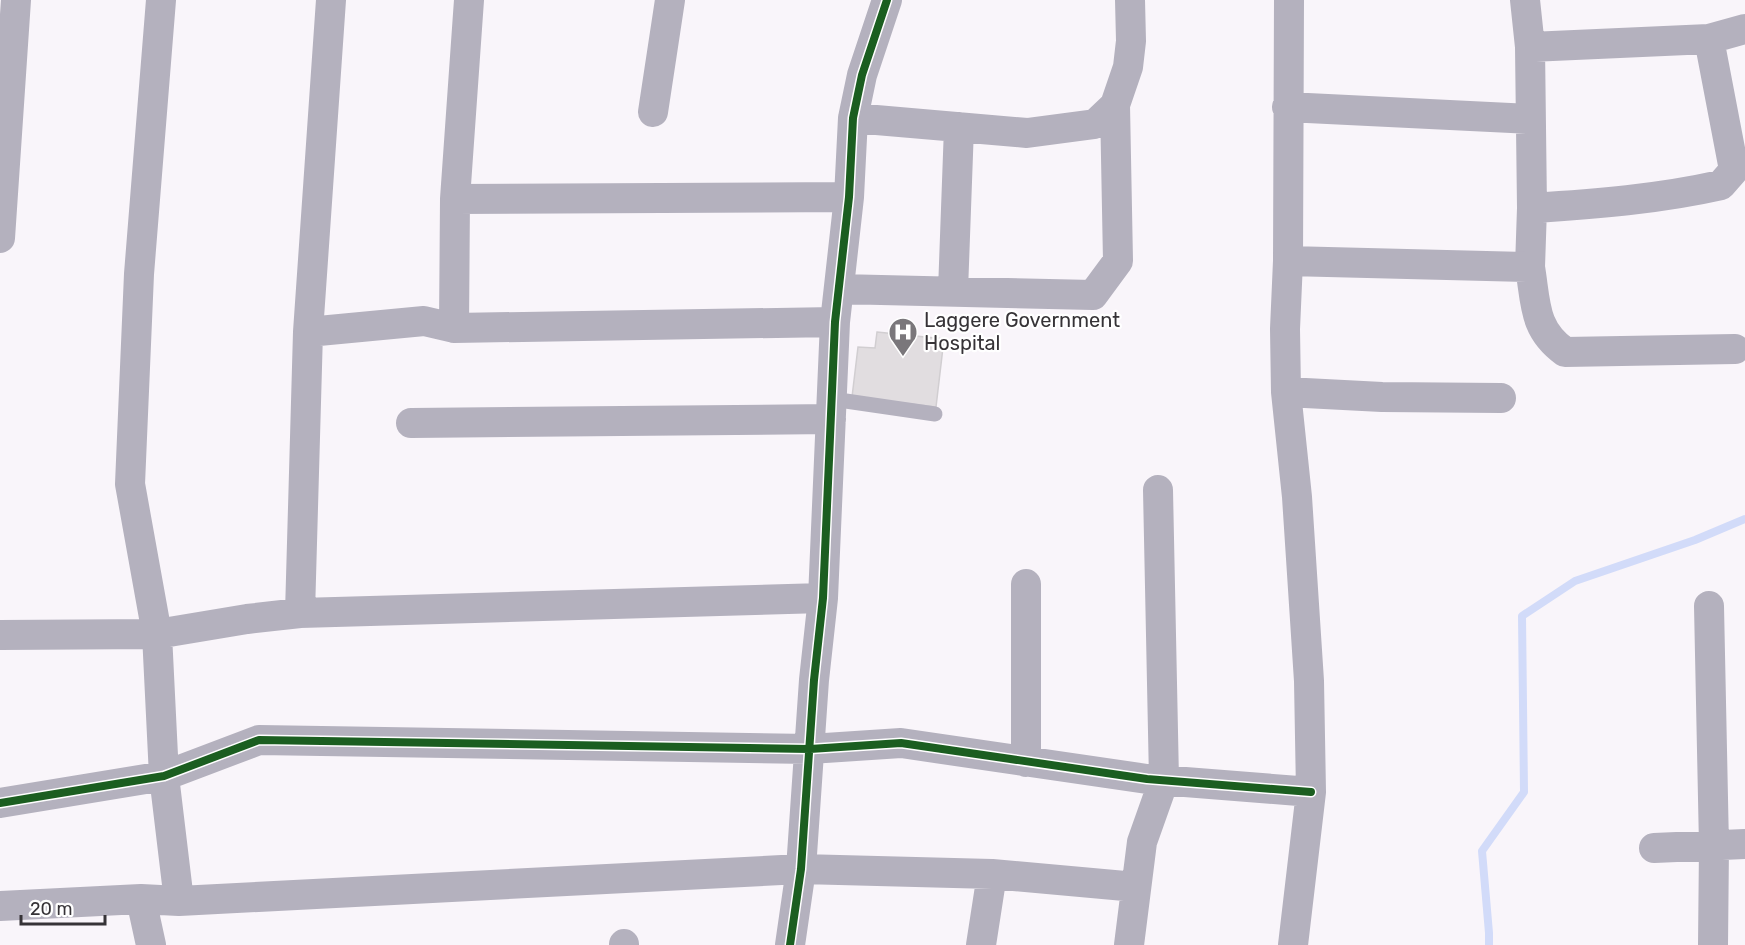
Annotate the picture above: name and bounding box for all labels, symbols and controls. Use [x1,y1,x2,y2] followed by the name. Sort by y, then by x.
[924,308,1120,355] place label: Laggere Government Hospital
[887,316,919,358] hospital icon: Laggere Government Hospital
[21,888,105,926] scale bar
[30,898,72,920] text: 20 m

